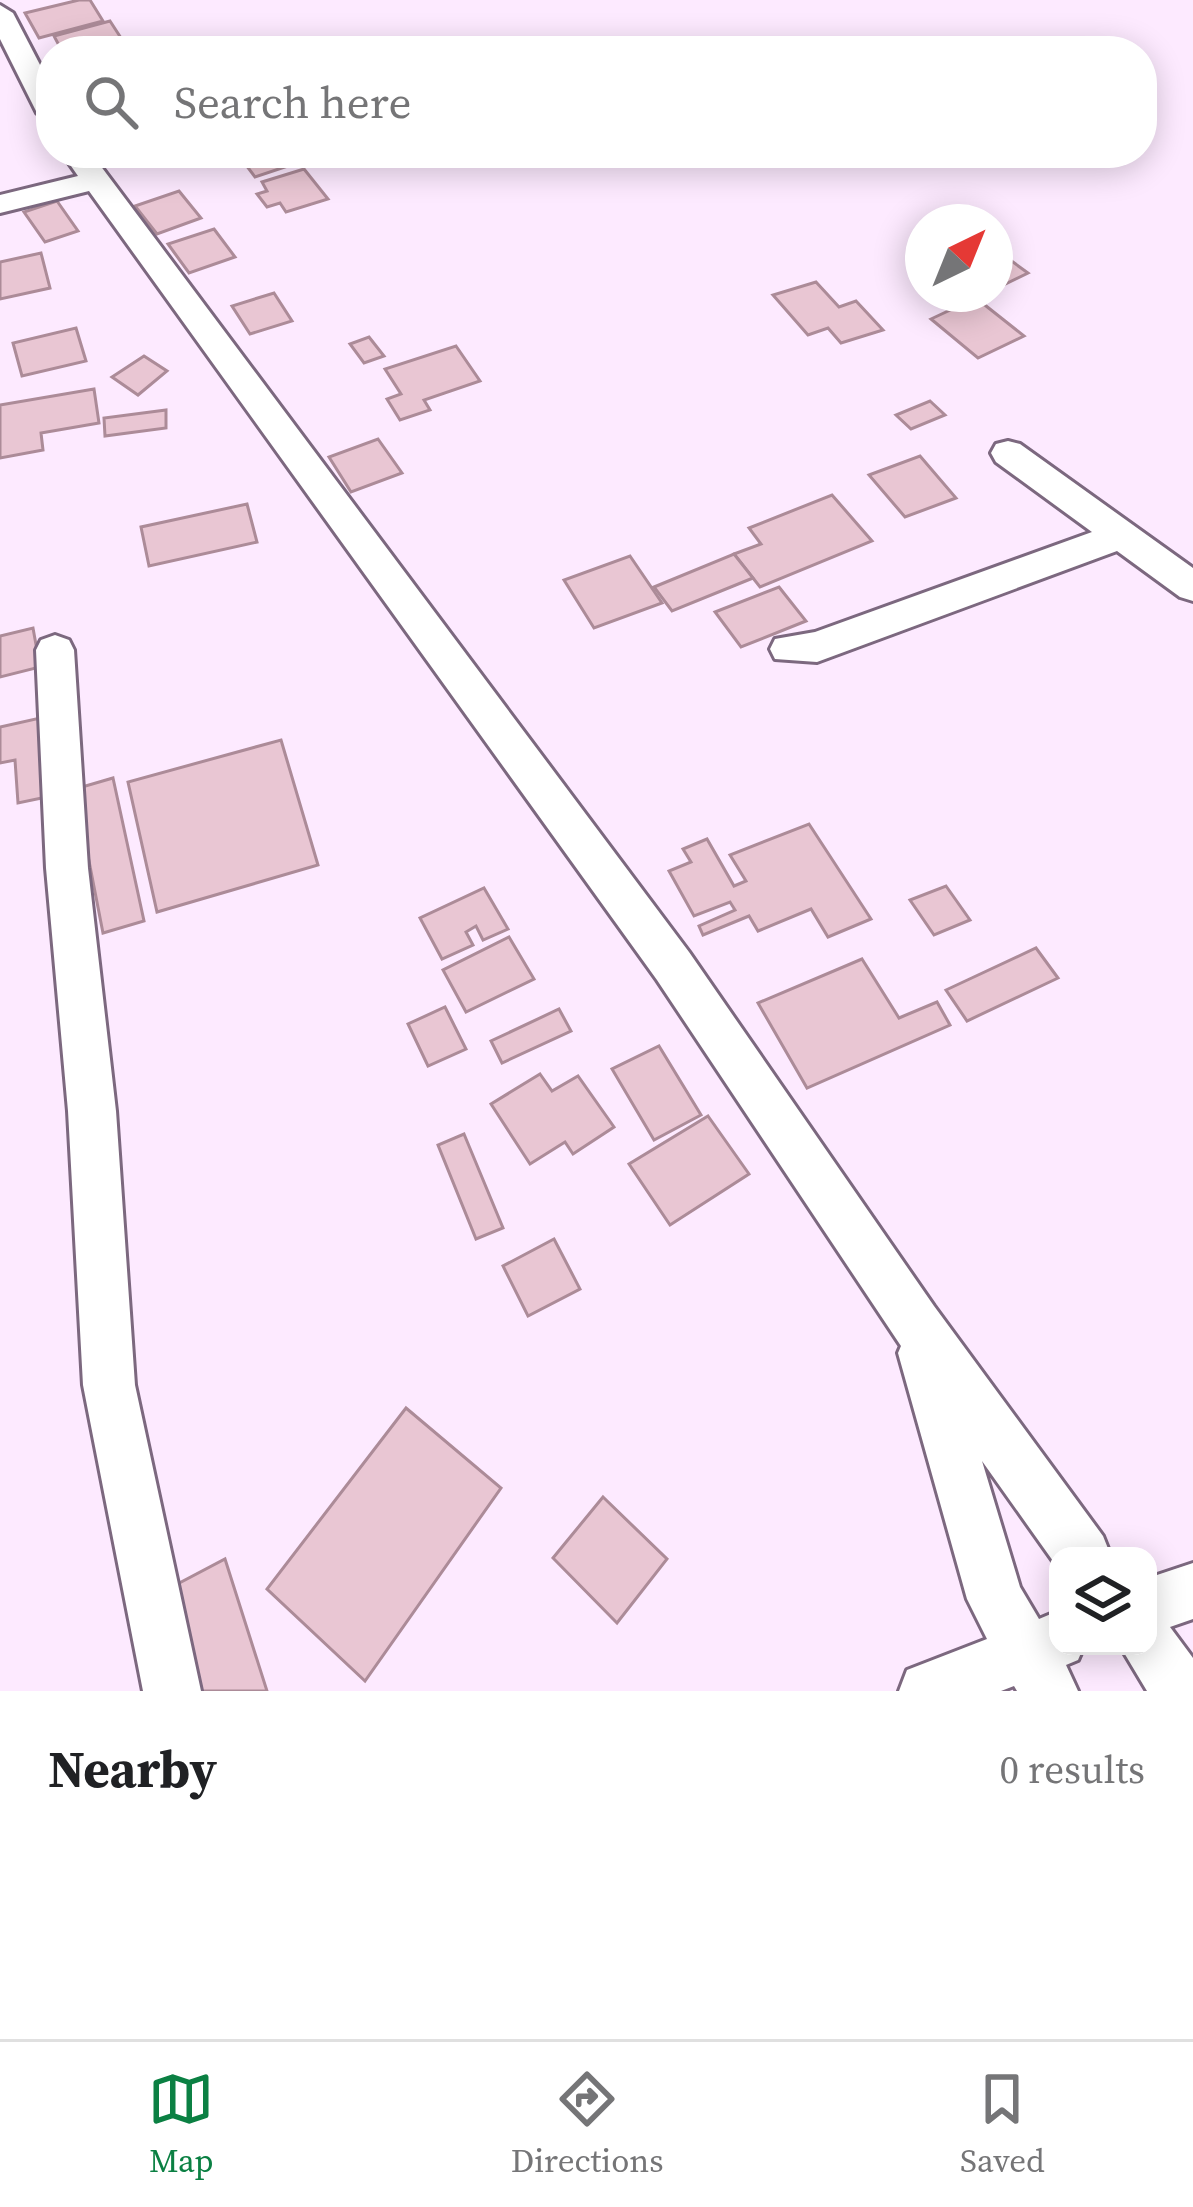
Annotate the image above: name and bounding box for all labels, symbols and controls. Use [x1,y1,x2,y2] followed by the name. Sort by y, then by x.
[36,36,1157,168] search box
[78,69,144,135] icon: search
[174,71,411,133] text: Search here
[905,204,1013,312] north arrow
[1049,1547,1157,1655] map controls
[1049,1547,1157,1655] button: layers
[48,1734,217,1804] text: Nearby
[1000,1743,1145,1796] text: 0 results
[148,2066,214,2183] tab: Map
[511,2066,664,2183] tab: Directions
[960,2066,1045,2183] tab: Saved

